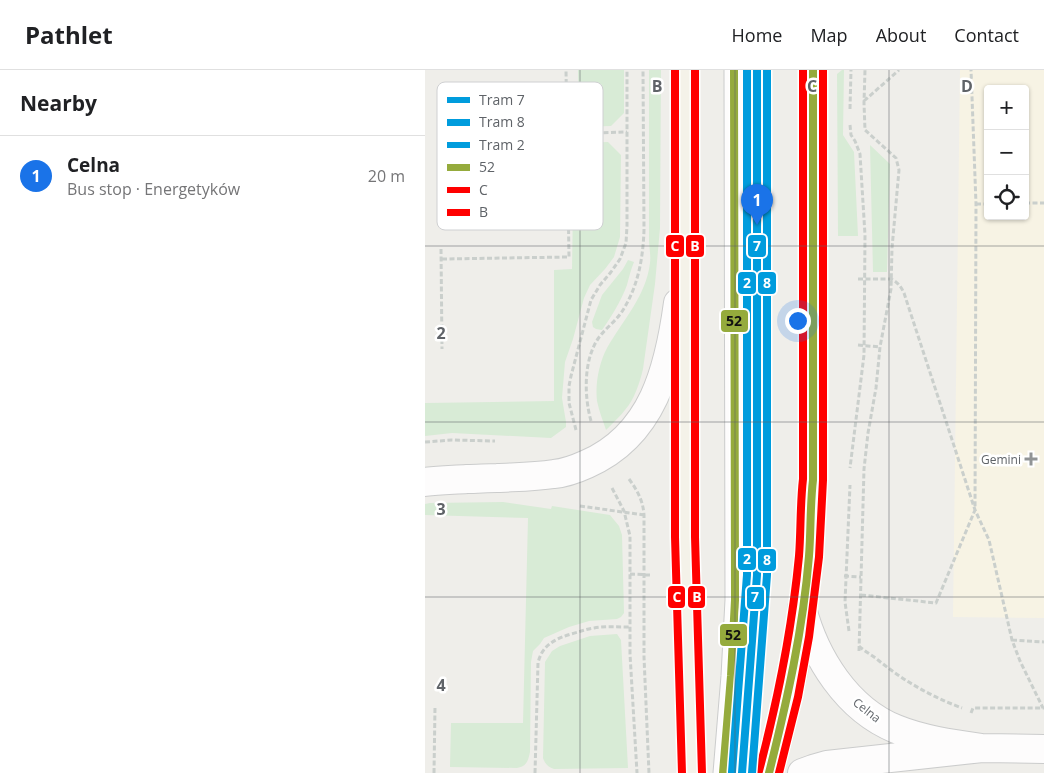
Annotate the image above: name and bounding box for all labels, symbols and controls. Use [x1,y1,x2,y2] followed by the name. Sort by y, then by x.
[25,18,113,51] text: Pathlet
[732,23,782,47] text: Home
[810,23,848,47] text: Map
[876,23,926,47] text: About
[954,23,1019,47] text: Contact
[652,75,662,97] text: B
[807,75,817,97] text: C
[961,75,973,97] text: D
[437,82,603,230] legend
[984,85,1029,220] map controls
[984,85,1029,130] button: +
[20,89,97,117] text: Nearby
[479,90,525,109] text: Tram 7
[479,112,525,131] text: Tram 8
[984,130,1029,175] button: −
[479,135,525,154] text: Tram 2
[67,152,120,178] text: Celna
[479,157,495,176] text: 52
[31,165,41,187] text: 1
[368,165,405,187] text: 20 m
[984,175,1029,220] button: locate
[67,178,240,200] text: Bus stop · Energetyków
[479,180,488,199] text: C
[741,184,773,225] pin: 1
[479,202,488,221] text: B
[665,234,685,258] line badge: C
[685,234,705,258] line badge: B
[747,234,767,258] line badge: 7
[671,236,680,255] text: C
[690,236,700,255] text: B
[753,236,761,255] text: 7
[737,271,757,295] line badge: 2
[757,271,777,295] line badge: 8
[743,273,751,292] text: 2
[763,273,771,292] text: 8
[785,308,811,334] your location
[720,309,749,333] line badge: 52
[726,311,742,330] text: 52
[436,322,446,344] text: 2
[981,451,1021,468] place label: Gemini
[1025,453,1037,465] marker: Gemini
[436,498,446,520] text: 3
[737,547,757,571] line badge: 2
[757,548,777,572] line badge: 8
[743,549,751,568] text: 2
[763,550,771,569] text: 8
[667,585,686,609] line badge: C
[687,585,706,609] line badge: B
[746,586,765,610] line badge: 7
[673,587,682,606] text: C
[692,587,702,606] text: B
[751,587,759,606] text: 7
[719,623,748,647] line badge: 52
[725,625,741,644] text: 52
[436,674,446,696] text: 4
[849,694,885,726] street label: Celna

